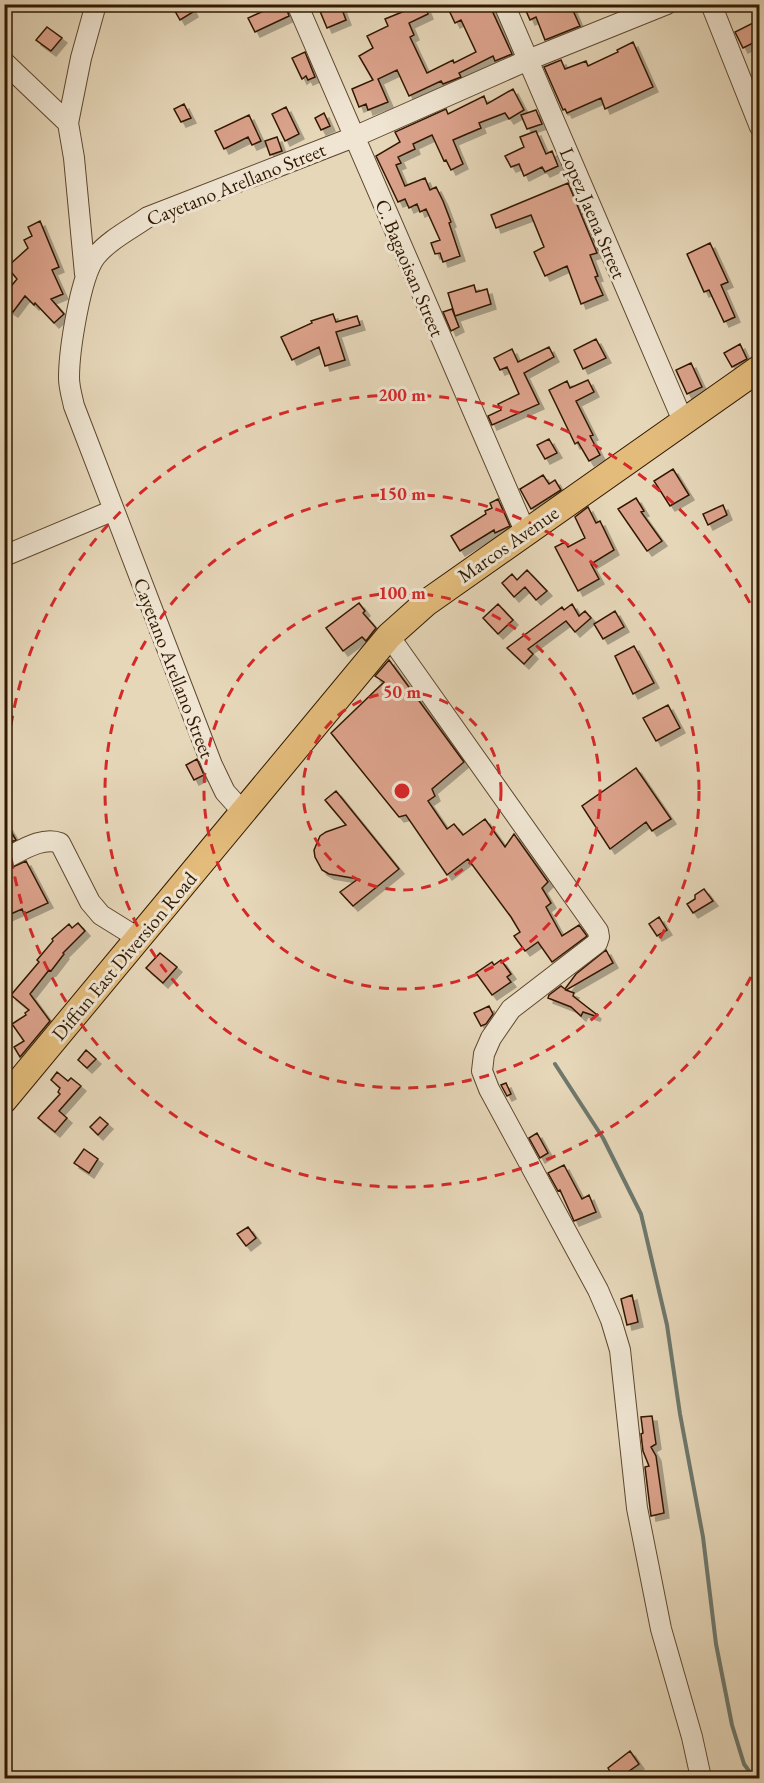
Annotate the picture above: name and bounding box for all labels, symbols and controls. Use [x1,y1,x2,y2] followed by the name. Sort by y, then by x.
[143,136,330,232] street label: Cayetano Arellano Street
[554,143,633,283] street label: Lopez Jaena Street
[369,195,451,341] street label: C. Bagaoisan Street
[378,383,426,406] text: 200 m
[378,482,426,505] text: 150 m
[452,499,564,588] street label: Marcos Avenue
[128,574,221,763] street label: Cayetano Arellano Street
[378,581,426,604] text: 100 m
[383,680,421,703] text: 50 m
[392,781,412,801] centre of rings
[46,866,203,1046] street label: Diffun East Diversion Road

